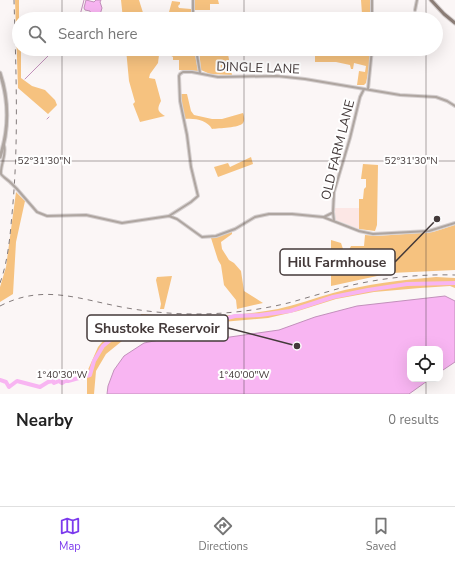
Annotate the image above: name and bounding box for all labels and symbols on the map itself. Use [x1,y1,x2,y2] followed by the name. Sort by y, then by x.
[216,58,300,78] street label: DINGLE LANE
[317,98,359,202] street label: OLD FARM LANE
[17,154,71,168] text: 52°31'30"N
[384,154,438,168] text: 52°31'30"N
[280,249,395,275] callout: Hill Farmhouse
[288,253,387,272] text: Hill Farmhouse
[87,315,228,341] callout: Shustoke Reservoir
[94,319,220,338] text: Shustoke Reservoir
[37,368,87,382] text: 1°40'30"W
[219,368,269,382] text: 1°40'00"W

